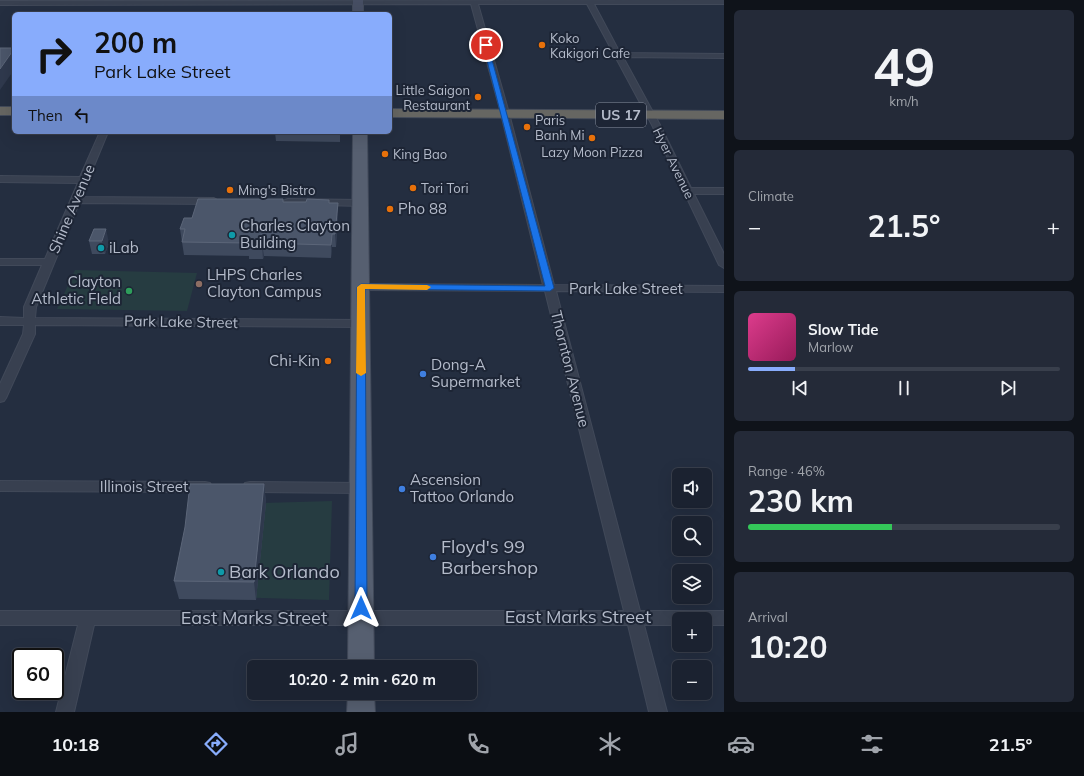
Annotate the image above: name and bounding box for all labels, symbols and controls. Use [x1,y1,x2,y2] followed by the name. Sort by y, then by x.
[94,25,177,60] text: 200 m
[28,28,80,80] icon: right
[469,28,503,62] pin
[550,30,630,61] place label: Koko Kakigori Cafe
[475,34,497,56] icon: arrive
[873,34,935,99] text: 49
[537,40,547,50] marker: Koko Kakigori Cafe
[94,60,231,83] text: Park Lake Street
[395,82,470,113] place label: Little Saigon Restaurant
[473,92,483,102] marker: Little Saigon Restaurant
[889,93,919,109] text: km/h
[596,103,646,127] road number: US 17
[71,104,93,126] icon: left
[28,106,63,125] text: Then
[535,112,585,143] place label: Paris Banh Mi
[522,122,532,132] marker: Paris Banh Mi
[650,125,698,201] street label: Hyer Avenue
[587,133,597,143] marker: Lazy Moon Pizza
[541,144,643,160] place label: Lazy Moon Pizza
[393,146,447,162] place label: King Bao
[380,149,390,159] marker: King Bao
[44,161,99,256] street label: Shine Avenue
[421,180,469,196] place label: Tori Tori
[238,182,315,198] place label: Ming's Bistro
[408,183,418,193] marker: Tori Tori
[225,185,235,195] marker: Ming's Bistro
[748,188,794,204] text: Climate
[398,199,447,218] place label: Pho 88
[385,204,395,214] marker: Pho 88
[868,207,940,245] text: 21.5°
[748,213,761,241] text: −
[1047,213,1060,241] text: +
[240,216,350,252] place label: Charles Clayton Building
[227,230,237,240] marker: Charles Clayton Building
[109,238,139,257] place label: iLab
[96,243,106,253] marker: iLab
[207,265,322,301] place label: LHPS Charles Clayton Campus
[31,272,121,308] place label: Clayton Athletic FIeld
[194,279,204,289] marker: LHPS Charles Clayton Campus
[569,279,683,298] street label: Park Lake Street
[124,286,134,296] marker: Clayton Athletic FIeld
[547,309,594,429] street label: Thornton Avenue
[124,311,238,332] street label: Park Lake Street
[808,320,878,339] text: Slow Tide
[808,339,853,355] text: Marlow
[269,351,320,370] place label: Chi-Kin
[431,355,520,391] place label: Dong-A Supermarket
[323,356,333,366] marker: Chi-Kin
[418,369,428,379] marker: Dong-A Supermarket
[789,377,811,399] icon: previous
[893,377,915,399] icon: pause
[997,377,1019,399] icon: next
[748,463,825,479] text: Range · 46%
[672,468,712,700] map controls
[672,468,712,508] button: sound
[410,470,514,506] place label: Ascension Tattoo Orlando
[100,477,188,496] street label: Illinois Street
[748,482,854,520] text: 230 km
[397,484,407,494] marker: Ascension Tattoo Orlando
[672,516,712,556] button: search
[441,535,538,579] place label: Floyd's 99 Barbershop
[428,552,438,562] marker: Floyd's 99 Barbershop
[229,560,340,583] place label: Bark Orlando
[672,564,712,604] button: layers
[216,567,226,577] marker: Bark Orlando
[340,587,382,629] position arrow
[505,605,651,628] street label: East Marks Street
[181,606,327,629] street label: East Marks Street
[748,609,788,625] text: Arrival
[672,612,712,652] button: +
[748,628,827,666] text: 10:20
[12,648,64,700] speed limit sign: 60
[672,660,712,700] button: −
[288,670,436,689] text: 10:20 · 2 min · 620 m
[202,730,230,758] icon: directions
[333,730,361,758] icon: music
[464,730,492,758] icon: phone
[596,730,624,758] icon: climate
[727,730,755,758] icon: car
[858,730,886,758] icon: filters
[52,733,99,756] text: 10:18
[989,733,1032,756] text: 21.5°

